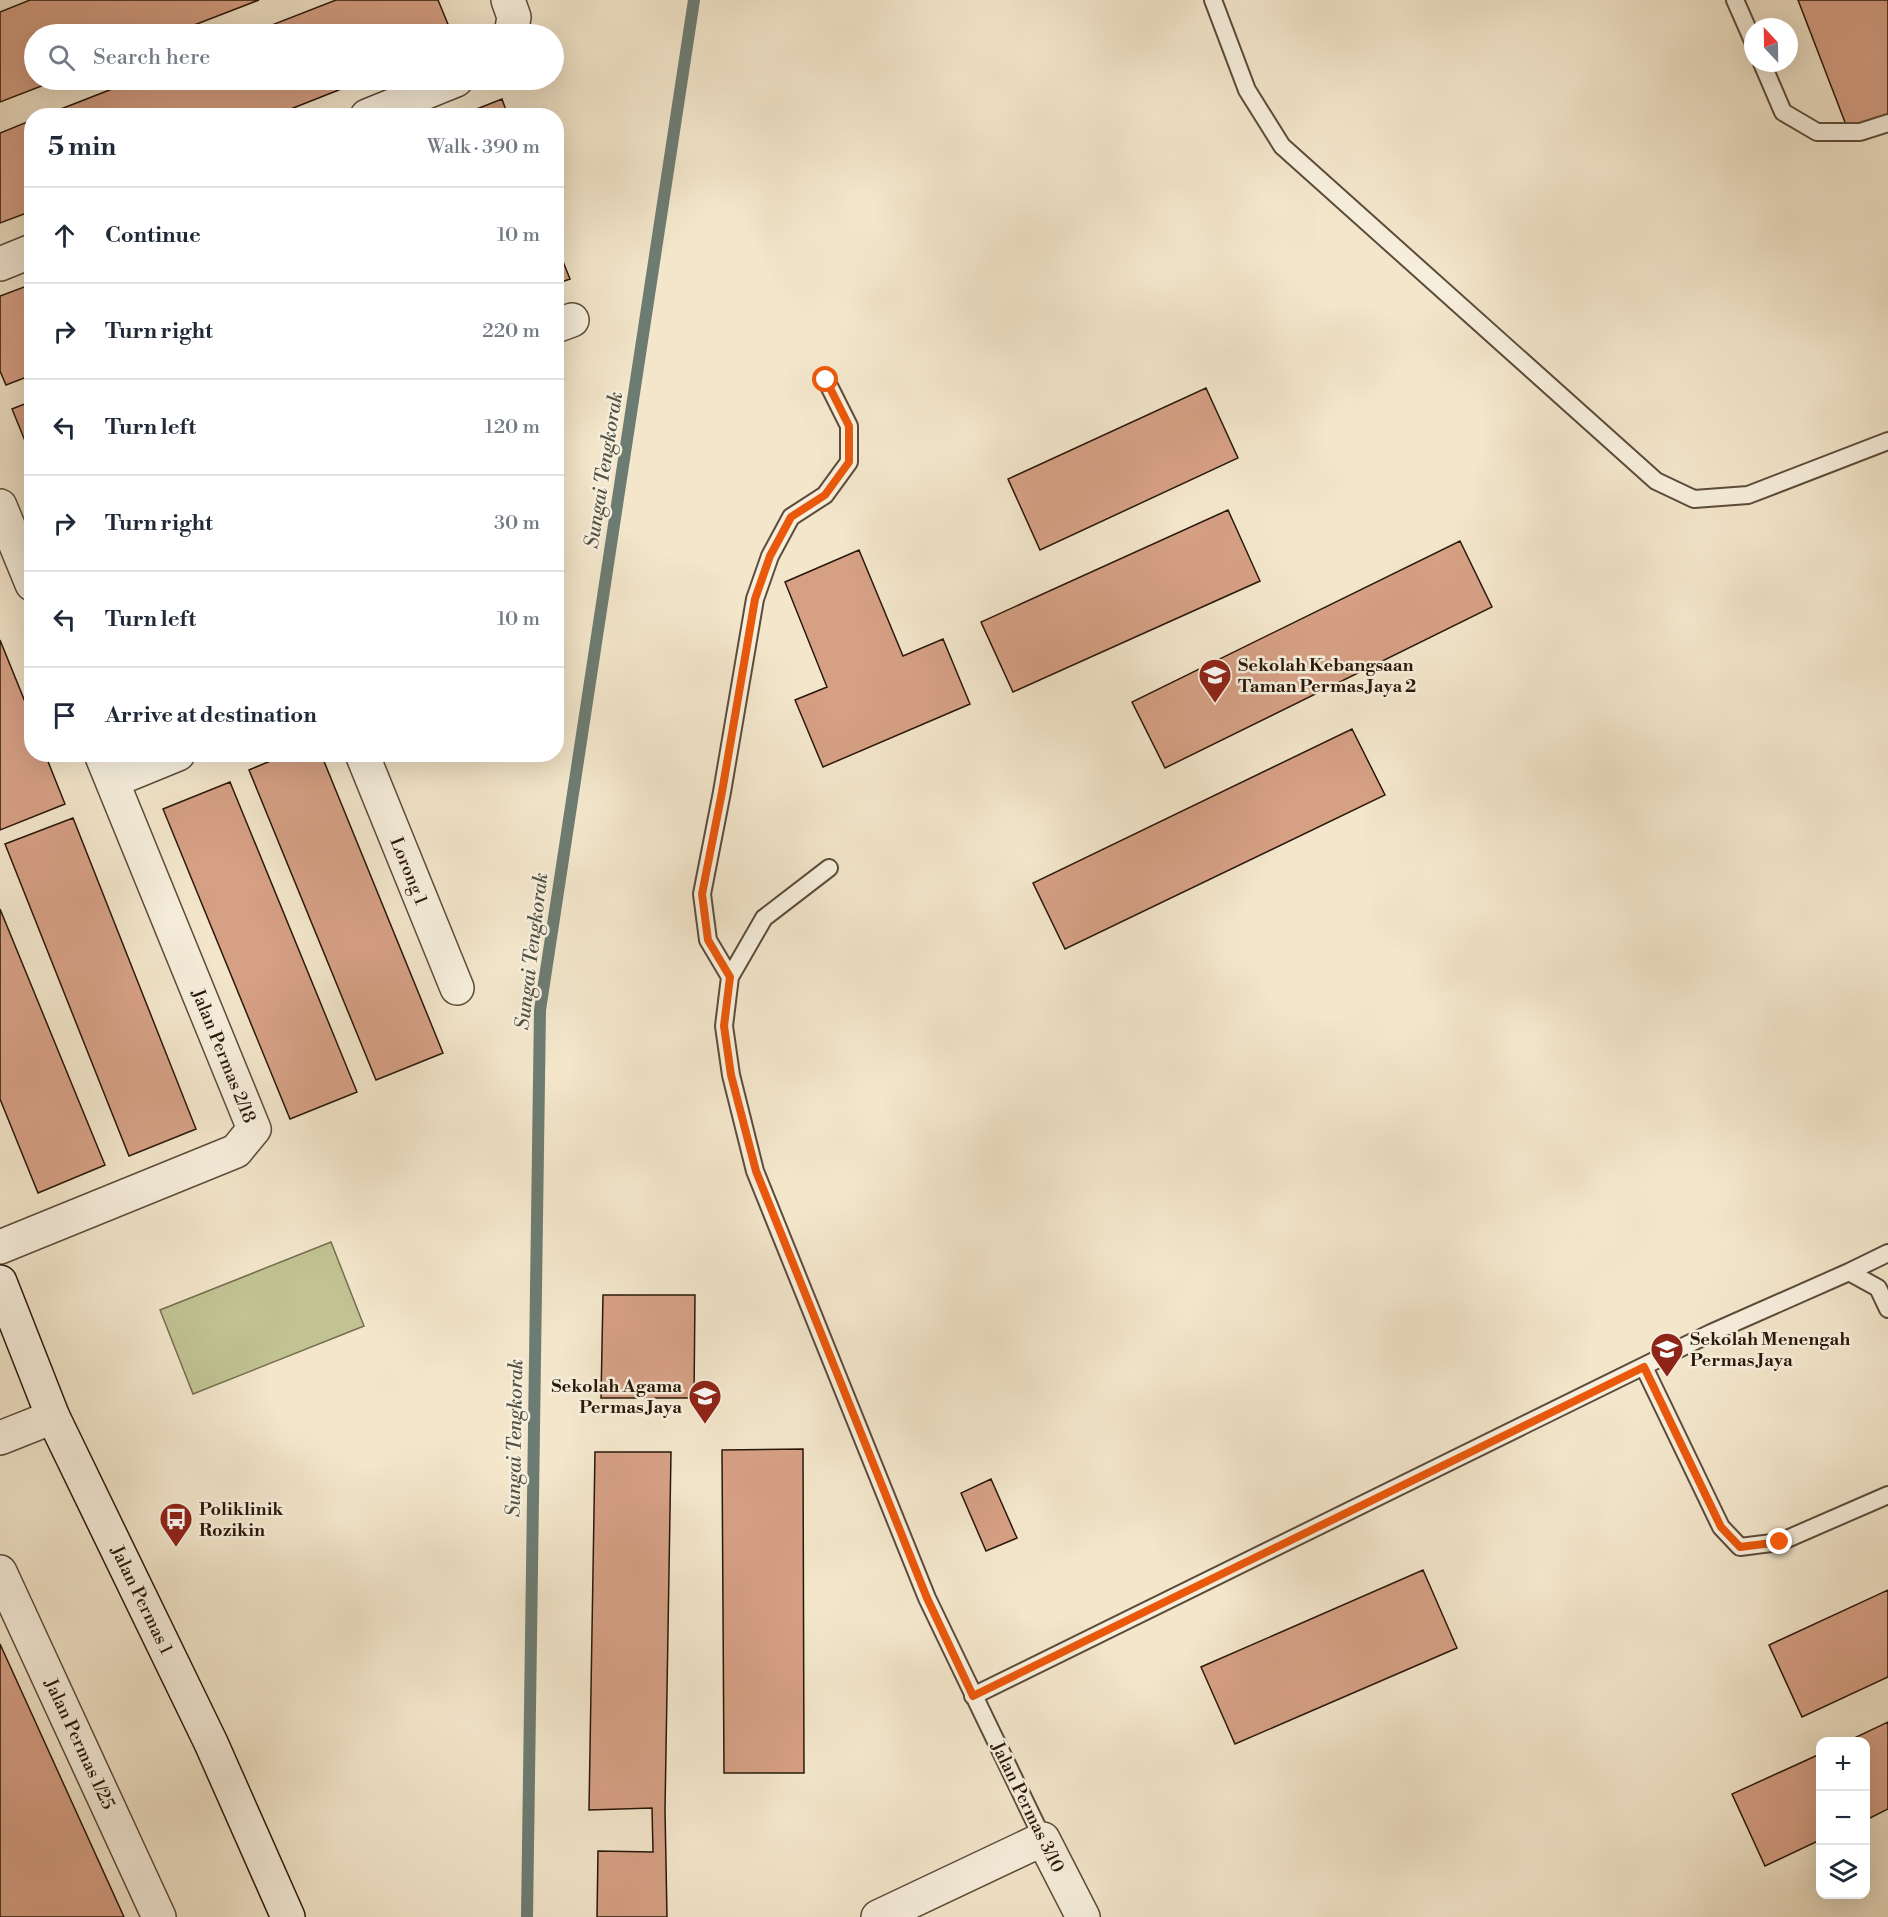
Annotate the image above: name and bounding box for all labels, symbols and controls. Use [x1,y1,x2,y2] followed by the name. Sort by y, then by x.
[1744,18,1798,72] north arrow
[24,24,564,90] search box
[45,41,78,74] icon: search
[93,44,210,71] text: Search here
[48,131,116,163] text: 5 min
[427,135,540,160] text: Walk · 390 m
[48,219,81,252] icon: ahead
[105,222,201,249] text: Continue
[497,223,540,248] text: 10 m
[48,315,81,348] icon: right
[105,318,213,345] text: Turn right
[482,319,540,344] text: 220 m
[812,366,838,392] route start
[580,390,629,550] water label: Sungai Tengkorak
[48,411,81,444] icon: left
[105,414,196,441] text: Turn left
[485,415,540,440] text: 120 m
[48,507,81,540] icon: right
[105,510,213,537] text: Turn right
[494,511,540,536] text: 30 m
[48,603,81,636] icon: left
[105,606,196,633] text: Turn left
[497,607,540,632] text: 10 m
[1238,654,1416,698] place label: Sekolah Kebangsaan Taman Permas Jaya 2
[1197,657,1233,704] school or university icon: Sekolah Kebangsaan Taman Permas Jaya 2
[48,699,81,732] icon: arrive
[105,702,317,729] text: Arrive at destination
[385,834,433,909] street label: Lorong 1
[510,871,555,1031] water label: Sungai Tengkorak
[186,985,261,1127] street label: Jalan Permas 2/18
[1690,1328,1851,1372] place label: Sekolah Menengah Permas Jaya
[1649,1331,1685,1378] school or university icon: Sekolah Menengah Permas Jaya
[502,1359,529,1517] water label: Sungai Tengkorak
[551,1375,682,1419] place label: Sekolah Agama Permas Jaya
[687,1378,723,1425] school or university icon: Sekolah Agama Permas Jaya
[199,1498,284,1542] place label: Poliklinik Rozikin
[158,1501,194,1548] bus stop icon: Poliklinik Rozikin
[1766,1528,1792,1554] route end
[105,1541,178,1659] street label: Jalan Permas 1
[39,1674,120,1813] street label: Jalan Permas 1/25
[985,1737,1069,1877] street label: Jalan Permas 3/10
[1816,1737,1870,1899] map controls
[1816,1737,1870,1791] button: +
[1816,1791,1870,1845] button: −
[1816,1845,1870,1899] button: layers

